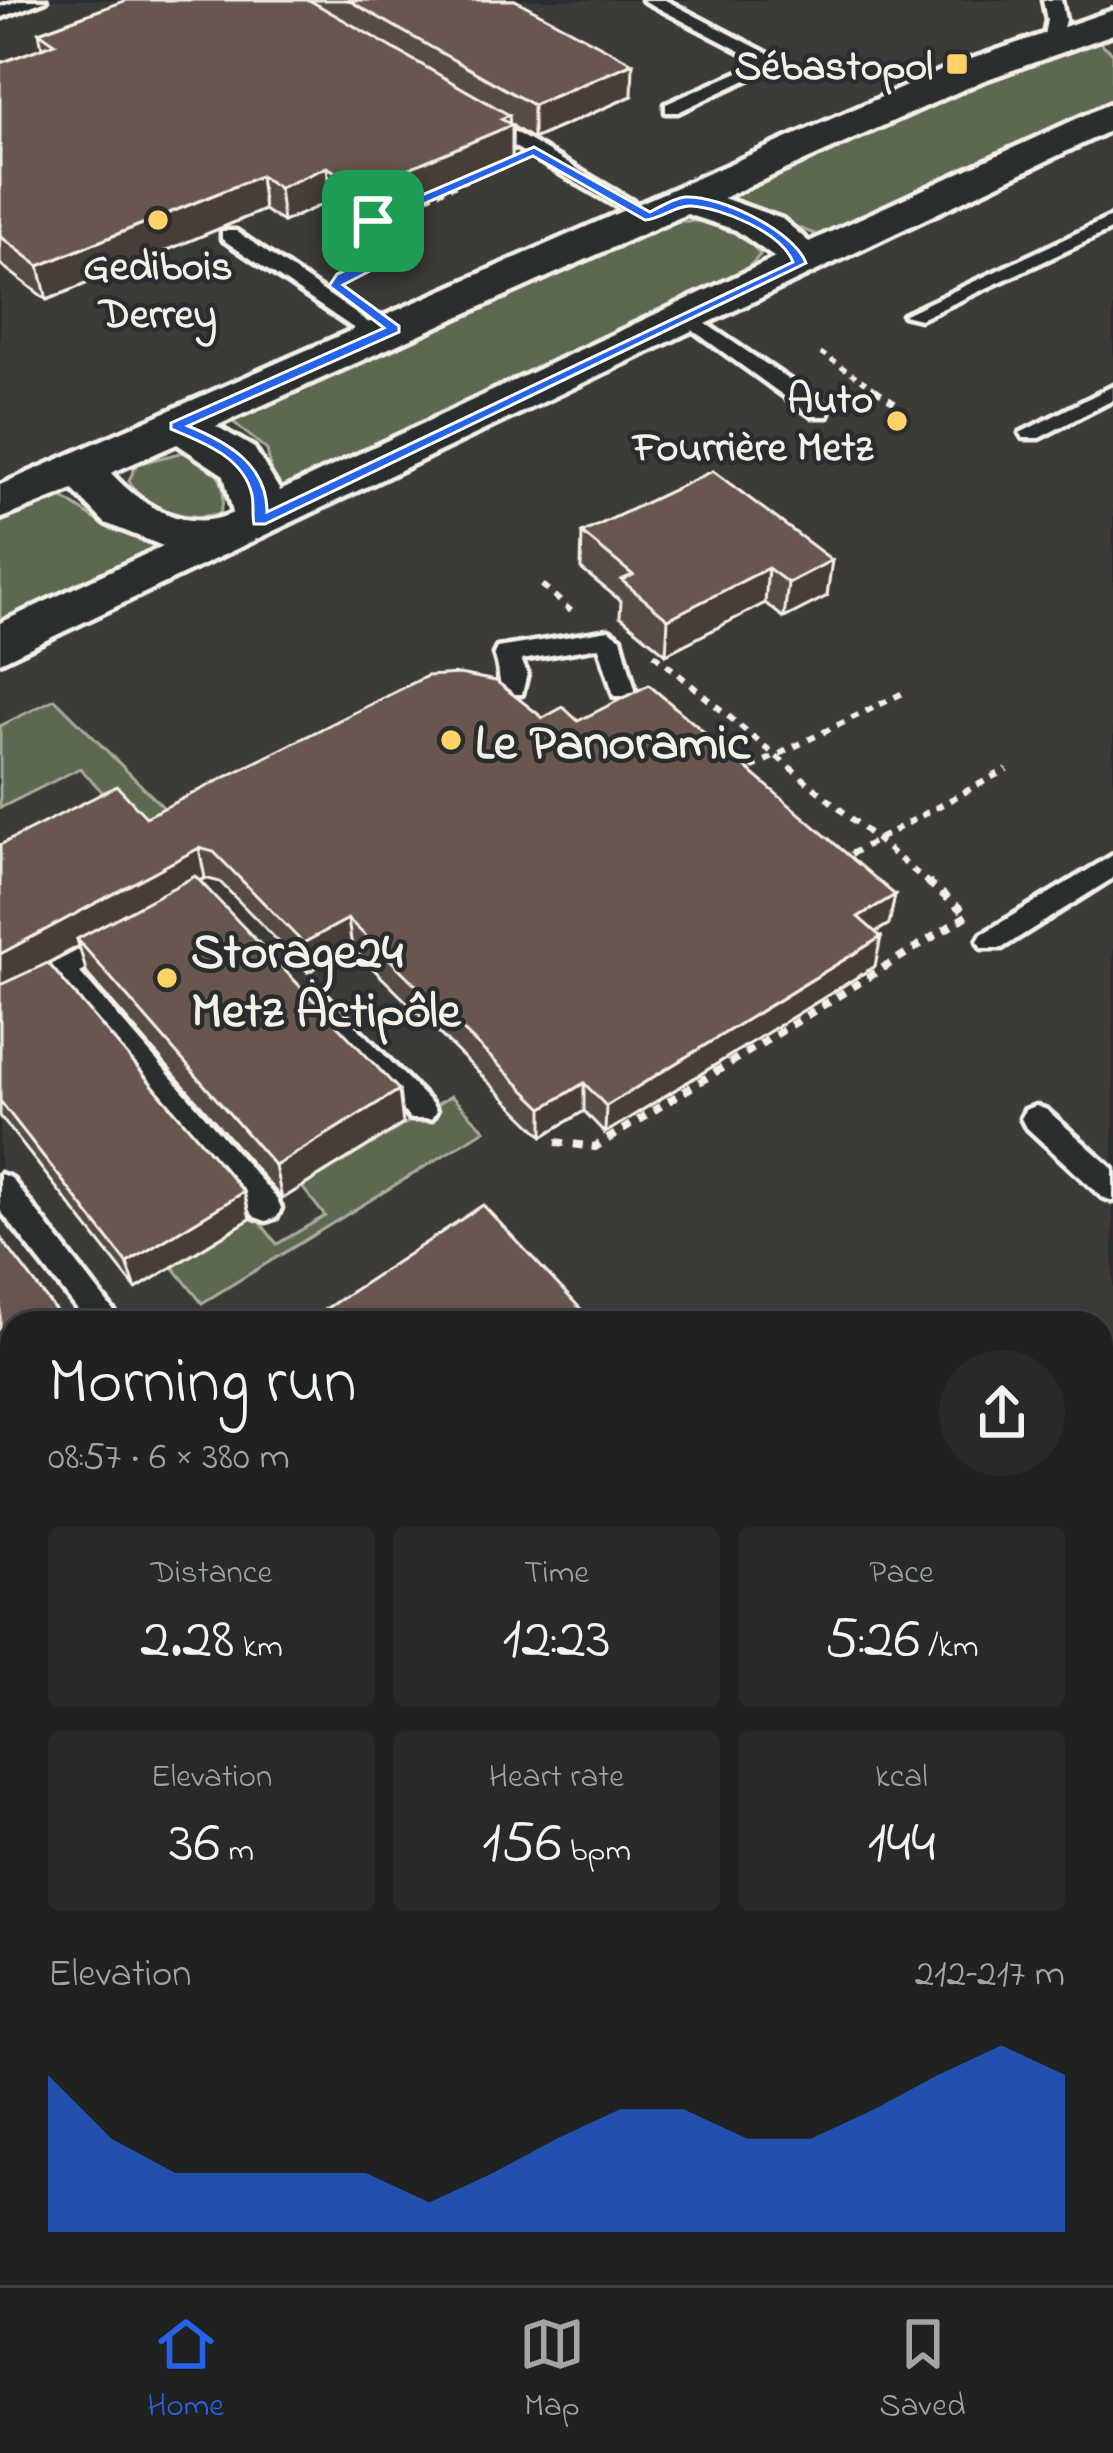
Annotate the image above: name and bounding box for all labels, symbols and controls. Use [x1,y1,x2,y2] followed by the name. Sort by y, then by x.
[735,38,933,99] place label: Sébastopol
[944,51,970,77] marker: Sébastopol
[322,170,424,272] pin
[340,188,406,254] icon: arrive
[145,207,171,233] marker: Gedibois Derrey
[83,238,233,347] place label: Gedibois Derrey
[631,371,874,480] place label: Auto Fourrière Metz
[884,408,910,434] marker: Auto Fourrière Metz
[475,708,751,783] place label: Le Panoramic
[438,727,464,753] marker: Le Panoramic
[191,917,462,1051] place label: Storage24 Metz Actipôle
[154,965,180,991] marker: Storage24 Metz Actipôle
[48,1337,357,1433] text: Morning run
[939,1350,1065,1476] button: share
[48,1430,290,1487] text: 08:57 · 6 × 380 m
[151,1550,272,1598] text: Distance
[524,1550,589,1598] text: Time
[869,1550,934,1598] text: Pace
[140,1598,235,1685] text: 2.28
[502,1598,611,1685] text: 12:23
[824,1598,920,1685] text: 5:26
[235,1624,283,1672] text: km
[920,1624,979,1672] text: /km
[151,1754,272,1802] text: Elevation
[489,1754,624,1802] text: Heart rate
[875,1754,928,1802] text: kcal
[169,1802,220,1889] text: 36
[482,1802,562,1889] text: 156
[867,1802,936,1889] text: 144
[220,1828,254,1876] text: m
[562,1828,631,1876] text: bpm
[48,1947,191,2004] text: Elevation
[915,1947,1065,2004] text: 212–217 m
[147,2311,224,2431] tab: Home
[519,2311,585,2431] tab: Map
[880,2311,966,2431] tab: Saved

